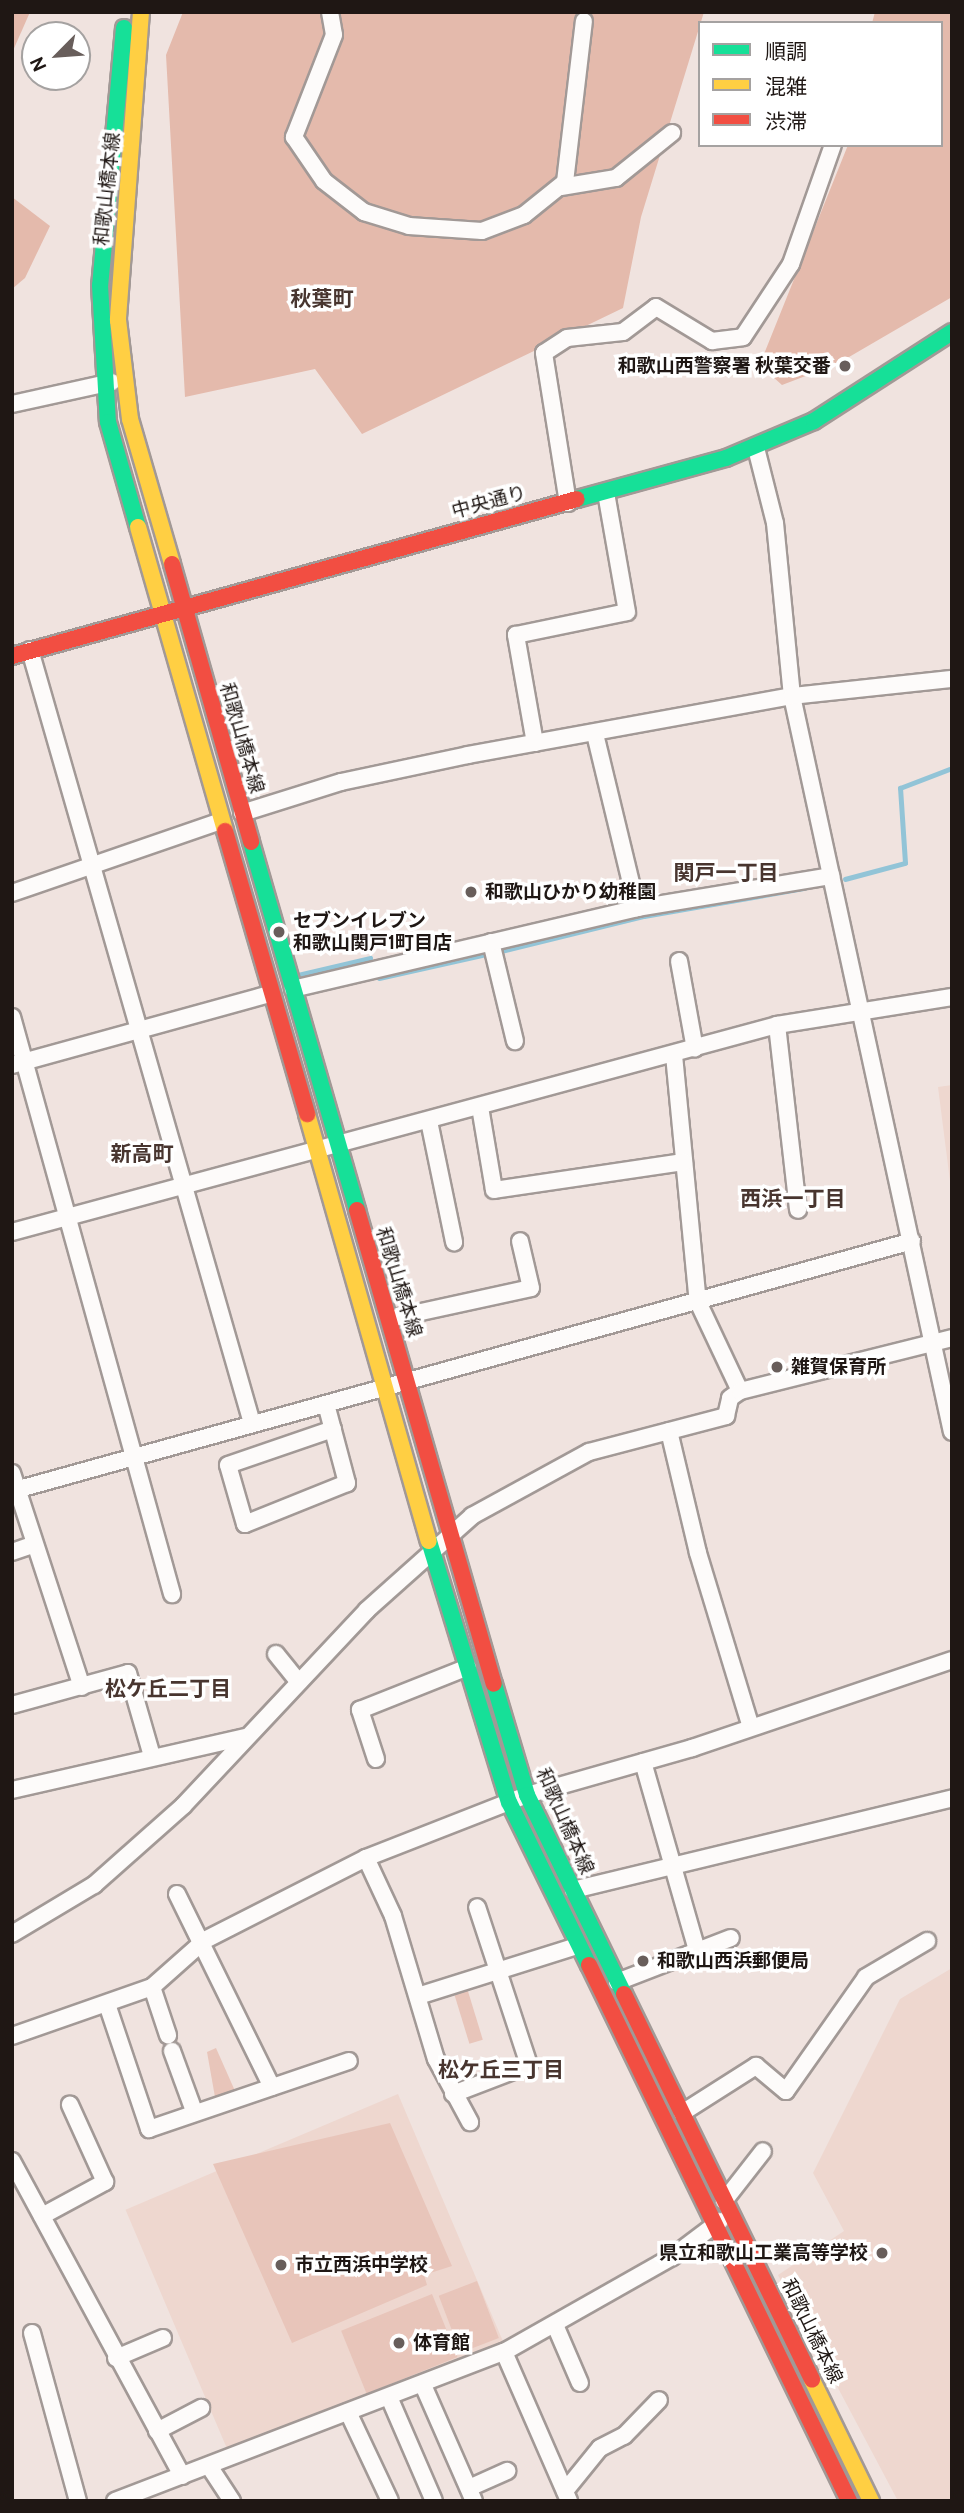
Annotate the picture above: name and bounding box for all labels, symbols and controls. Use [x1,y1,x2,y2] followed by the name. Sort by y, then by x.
[21,21,91,91] north arrow
[698,21,943,147] legend
[765,39,807,64] text: 順調
[25,53,52,75] text: N
[765,74,807,99] text: 混雑
[765,109,807,134] text: 渋滞
[90,131,124,247] street label: 和歌山橋本線
[291,286,353,312] district label: 秋葉町
[618,355,831,377] place label: 和歌山西警察署 秋葉交番
[837,358,853,374] marker: 和歌山西警察署 秋葉交番
[449,481,529,523] street label: 中央通り
[215,680,269,796] street label: 和歌山橋本線
[674,860,778,886] district label: 関戸一丁目
[485,881,656,903] place label: 和歌山ひかり幼稚園
[463,884,479,900] marker: 和歌山ひかり幼稚園
[293,910,452,954] place label: セブンイレブン 和歌山関戸1町目店
[271,924,287,940] marker: セブンイレブン 和歌山関戸1町目店
[111,1141,173,1167] district label: 新高町
[741,1186,845,1212] district label: 西浜一丁目
[371,1224,427,1340] street label: 和歌山橋本線
[791,1356,886,1378] place label: 雑賀保育所
[769,1359,785,1375] marker: 雑賀保育所
[105,1676,231,1702] district label: 松ケ丘二丁目
[531,1764,599,1878] street label: 和歌山橋本線
[657,1950,809,1972] place label: 和歌山西浜郵便局
[635,1953,651,1969] marker: 和歌山西浜郵便局
[438,2057,564,2083] district label: 松ケ丘三丁目
[659,2242,868,2264] place label: 県立和歌山工業高等学校
[874,2245,890,2261] marker: 県立和歌山工業高等学校
[295,2254,428,2276] place label: 市立西浜中学校
[273,2257,289,2273] marker: 市立西浜中学校
[777,2275,847,2387] street label: 和歌山橋本線
[413,2332,470,2354] place label: 体育館
[391,2335,407,2351] marker: 体育館

